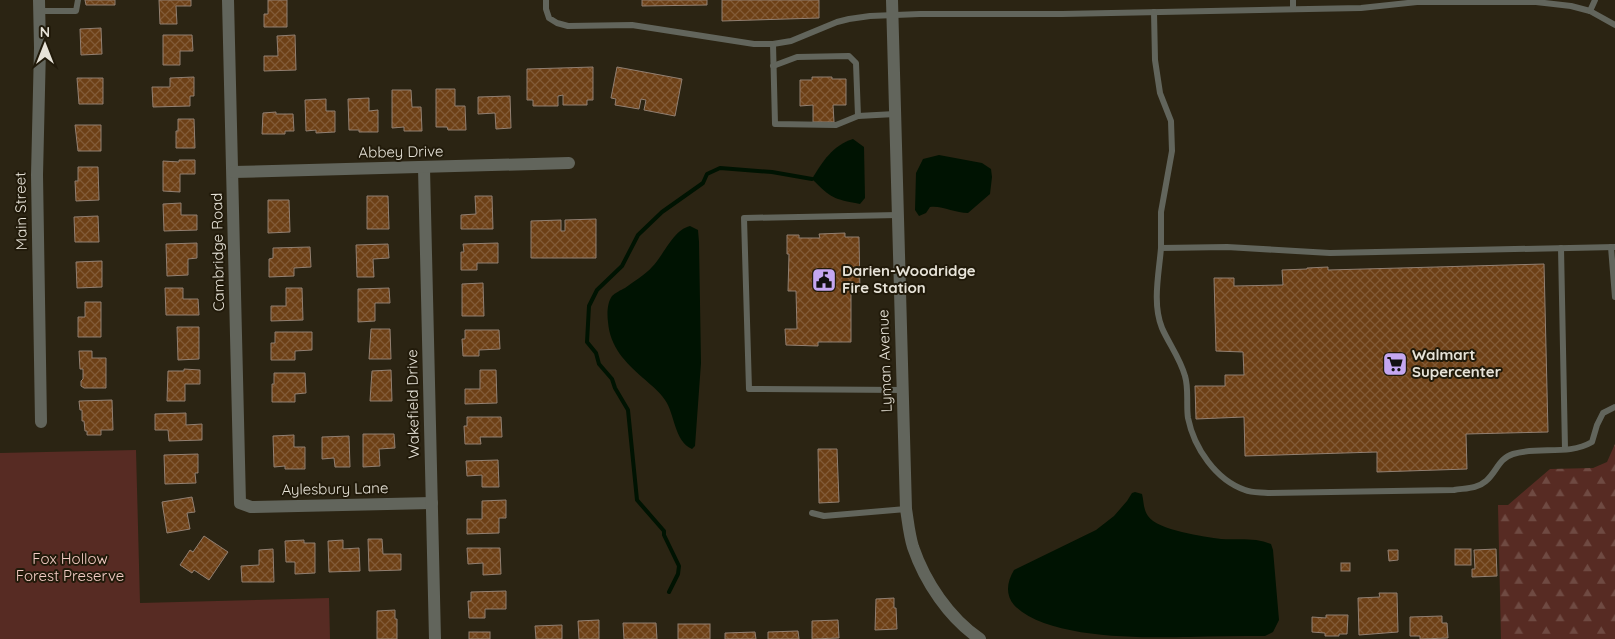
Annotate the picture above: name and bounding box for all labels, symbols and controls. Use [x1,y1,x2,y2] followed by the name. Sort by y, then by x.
[20,20,70,70] north arrow
[40,23,50,41] text: N
[358,141,444,162] street label: Abbey Drive
[10,172,31,250] street label: Main Street
[207,193,228,311] street label: Cambridge Road
[842,261,976,297] place label: Darien-Woodridge Fire Station
[811,267,837,293] public building icon: Darien-Woodridge Fire Station
[873,309,896,413] street label: Lyman Avenue
[1412,345,1502,381] place label: Walmart Supercenter
[402,349,423,459] street label: Wakefield Drive
[1382,351,1408,377] supermarket icon: Walmart Supercenter
[281,478,389,499] street label: Aylesbury Lane
[16,549,124,585] park label: Fox Hollow Forest Preserve

